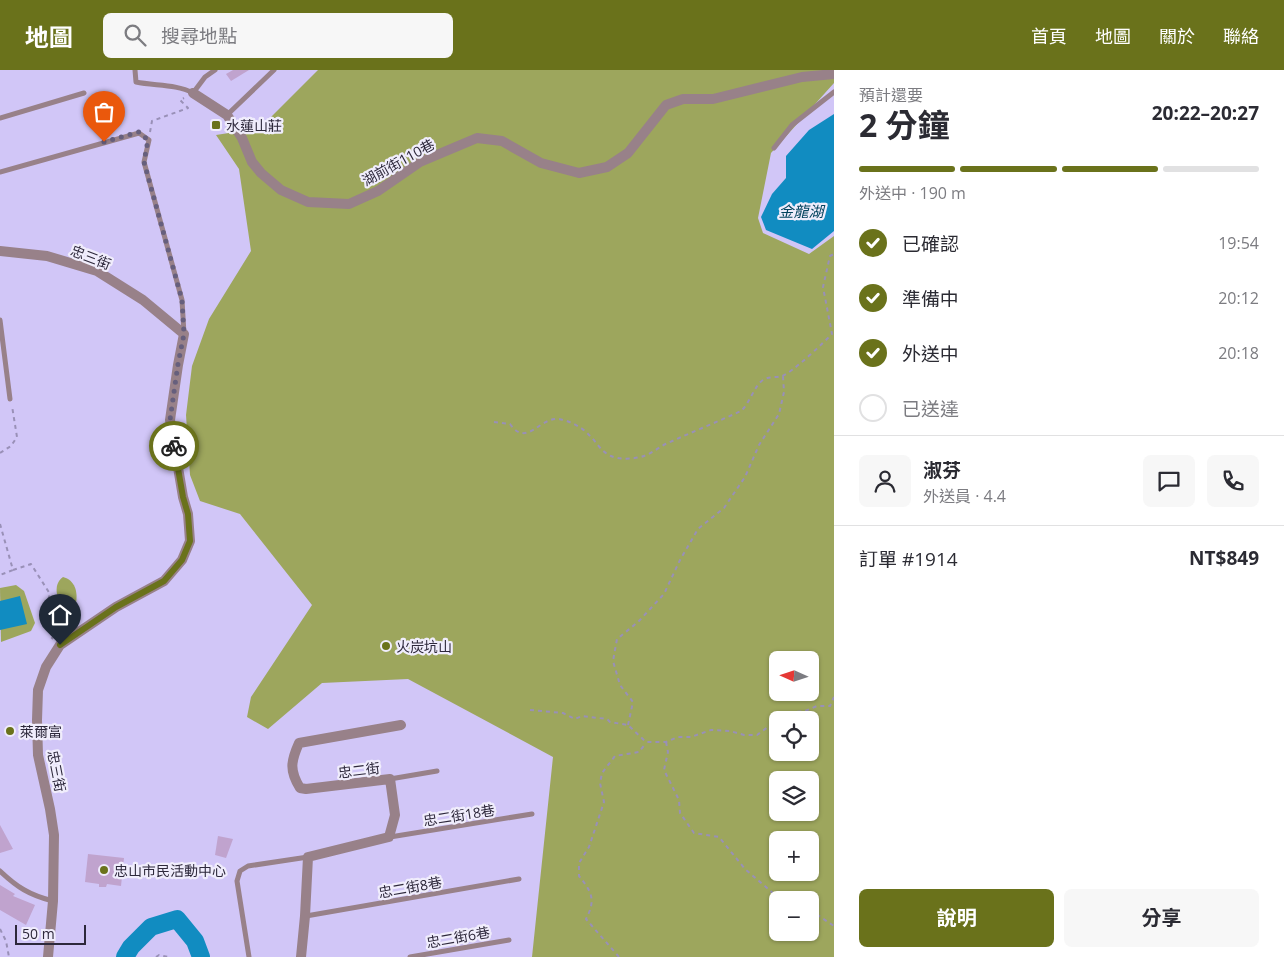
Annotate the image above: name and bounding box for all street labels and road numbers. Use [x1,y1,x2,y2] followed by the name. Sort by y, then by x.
[358,134,438,190] street label: 湖前街110巷
[68,241,114,273] street label: 忠三街
[44,749,70,793] street label: 忠三街
[337,758,381,782] street label: 忠二街
[422,800,496,830] street label: 忠二街18巷
[377,872,443,902] street label: 忠二街8巷
[425,922,491,952] street label: 忠二街6巷

